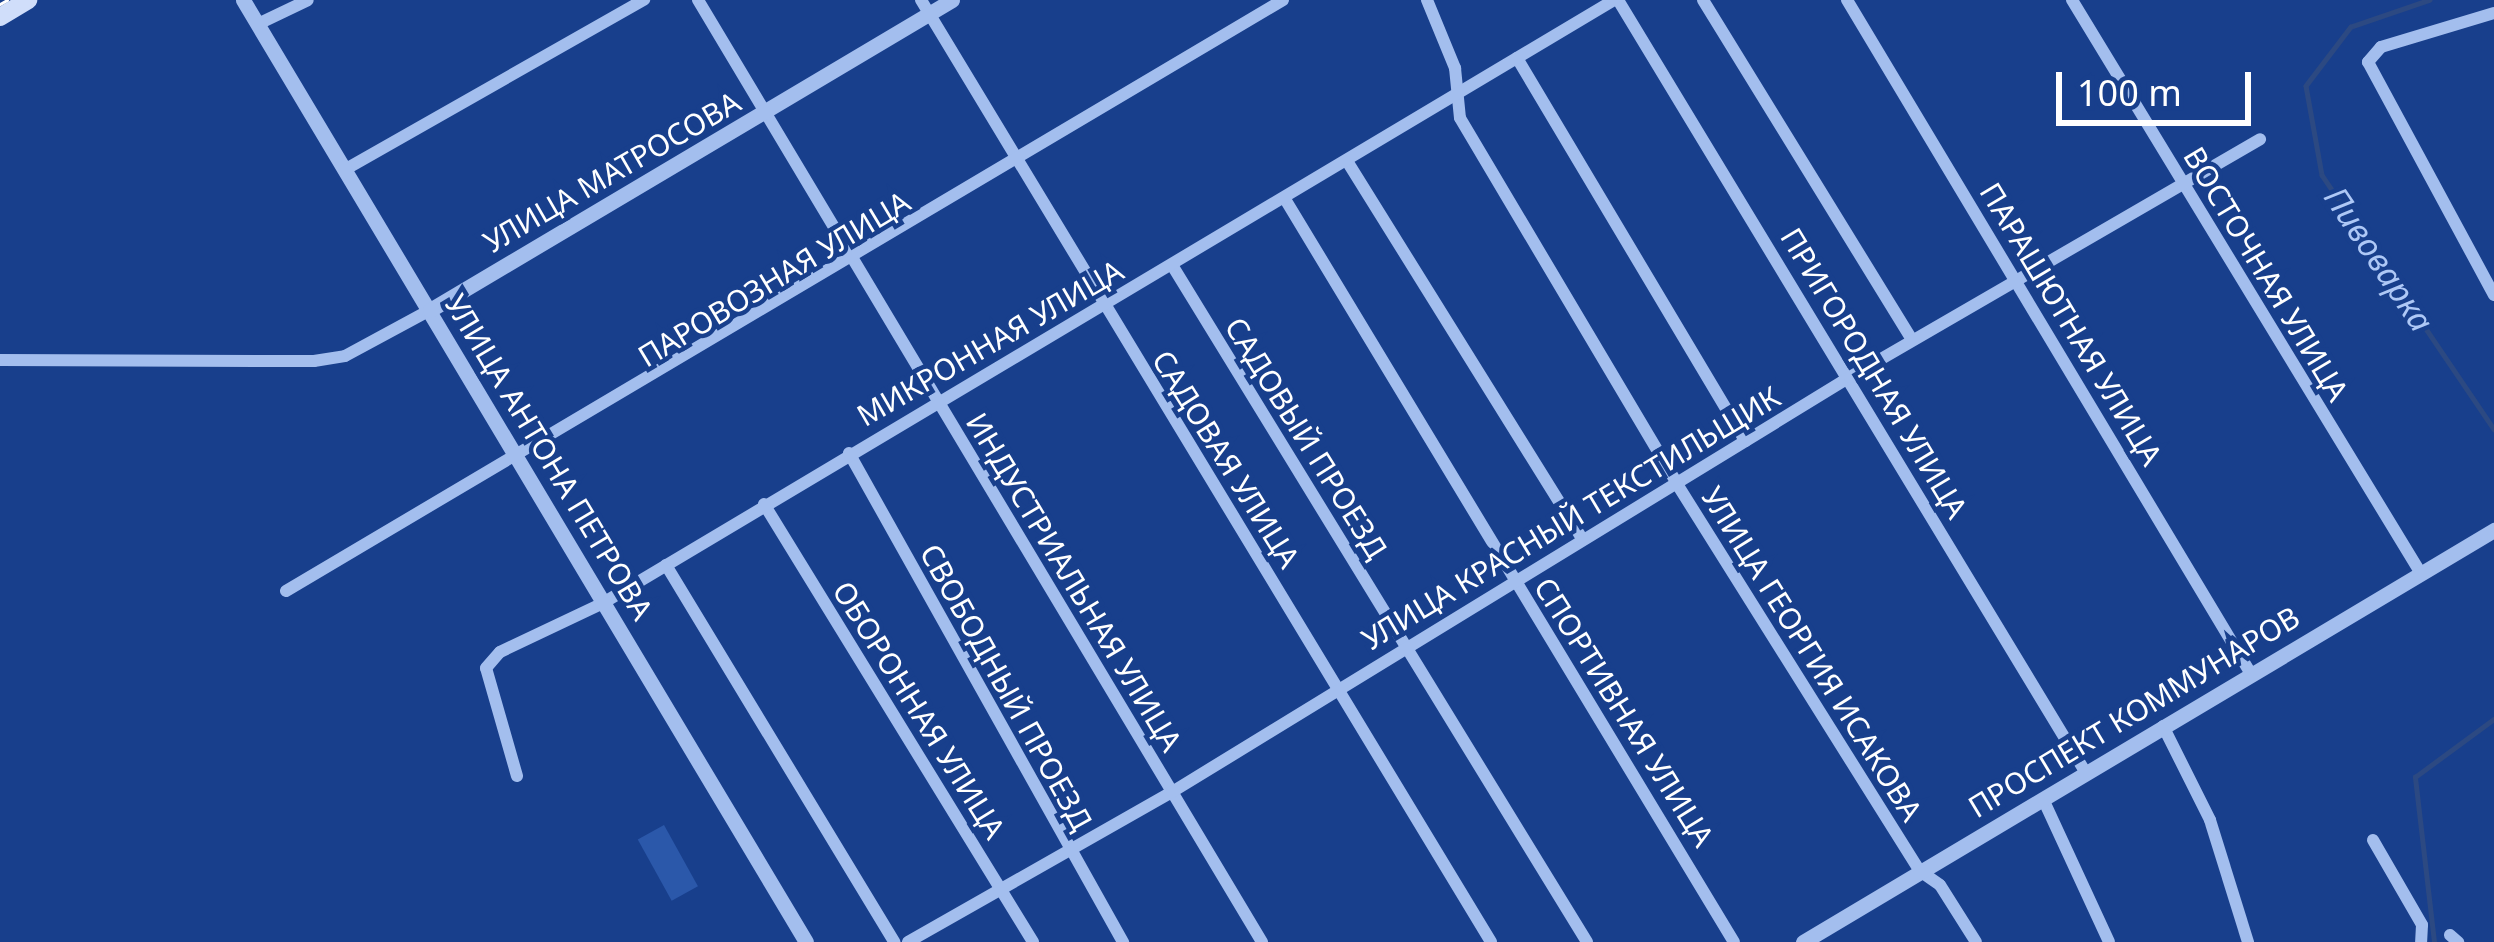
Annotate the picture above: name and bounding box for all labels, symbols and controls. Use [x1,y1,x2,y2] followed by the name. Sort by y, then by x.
[2062,48,2257,122] scale bar
[2077,68,2182,117] text: 100 m
[477,84,747,260] street label: УЛИЦА МАТРОСОВА
[2176,141,2356,407] street label: ВОСТОЧНАЯ УЛИЦА
[1972,176,2170,472] street label: ПАРАШЮТНАЯ УЛИЦА
[2316,179,2442,339] water label: Пивоварка
[632,184,916,374] street label: ПАРОВОЗНАЯ УЛИЦА
[1773,221,1975,525] street label: ПРИГОРОДНАЯ УЛИЦА
[851,252,1129,434] street label: МИКРОННАЯ УЛИЦА
[437,288,661,626] street label: УЛИЦА АНТОНА ПЕТРОВА
[1217,311,1395,565] street label: САДОВЫЙ ПРОЕЗД
[1145,344,1307,574] street label: САДОВАЯ УЛИЦА
[1355,379,1787,657] street label: УЛИЦА КРАСНЫЙ ТЕКСТИЛЬЩИК
[959,406,1189,758] street label: ИНДУСТРИАЛЬНАЯ УЛИЦА
[1694,480,1930,828] street label: УЛИЦА ГЕОРГИЯ ИСАКОВА
[912,538,1100,836] street label: СВОБОДНЫЙ ПРОЕЗД
[1527,571,1721,853] street label: СПОРТИВНАЯ УЛИЦА
[825,575,1013,845] street label: ОБОРОННАЯ УЛИЦА
[1962,599,2306,825] street label: ПРОСПЕКТ КОММУНАРОВ

